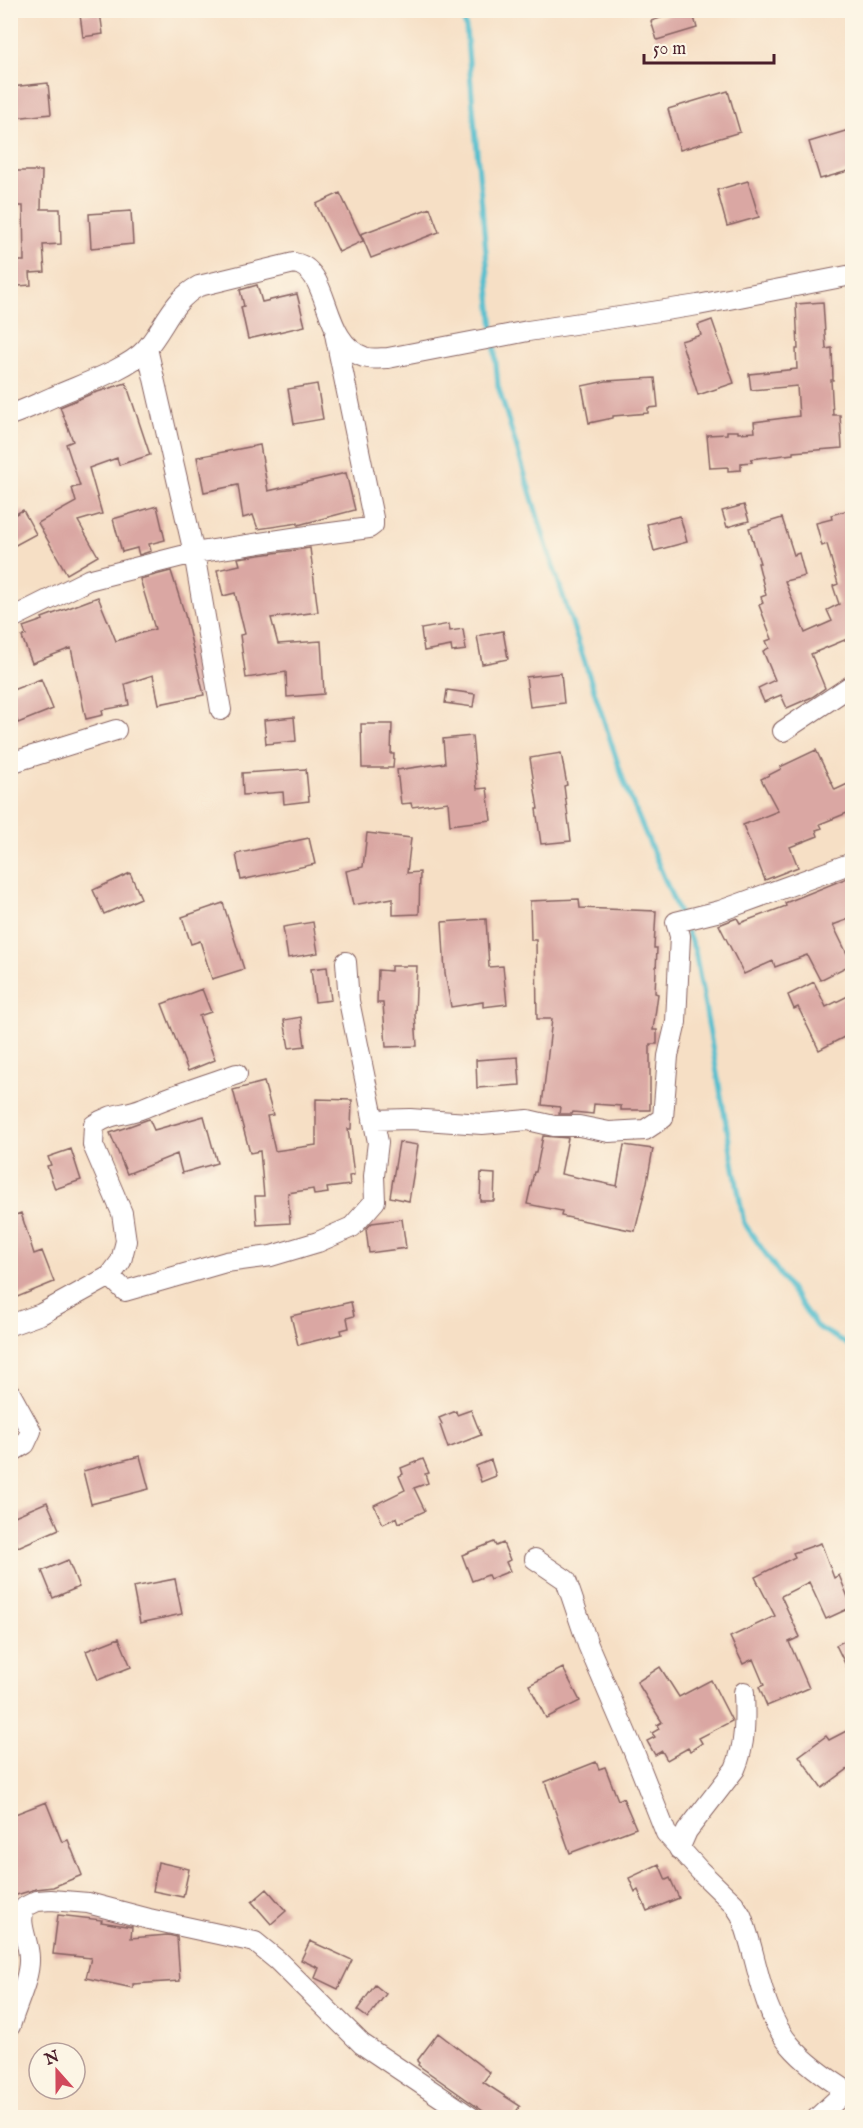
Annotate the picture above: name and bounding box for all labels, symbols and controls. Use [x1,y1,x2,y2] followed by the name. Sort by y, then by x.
[644,27,774,65] scale bar
[653,38,686,61] text: 50 m
[27,2041,87,2101] north arrow
[41,2047,63,2071] text: N

